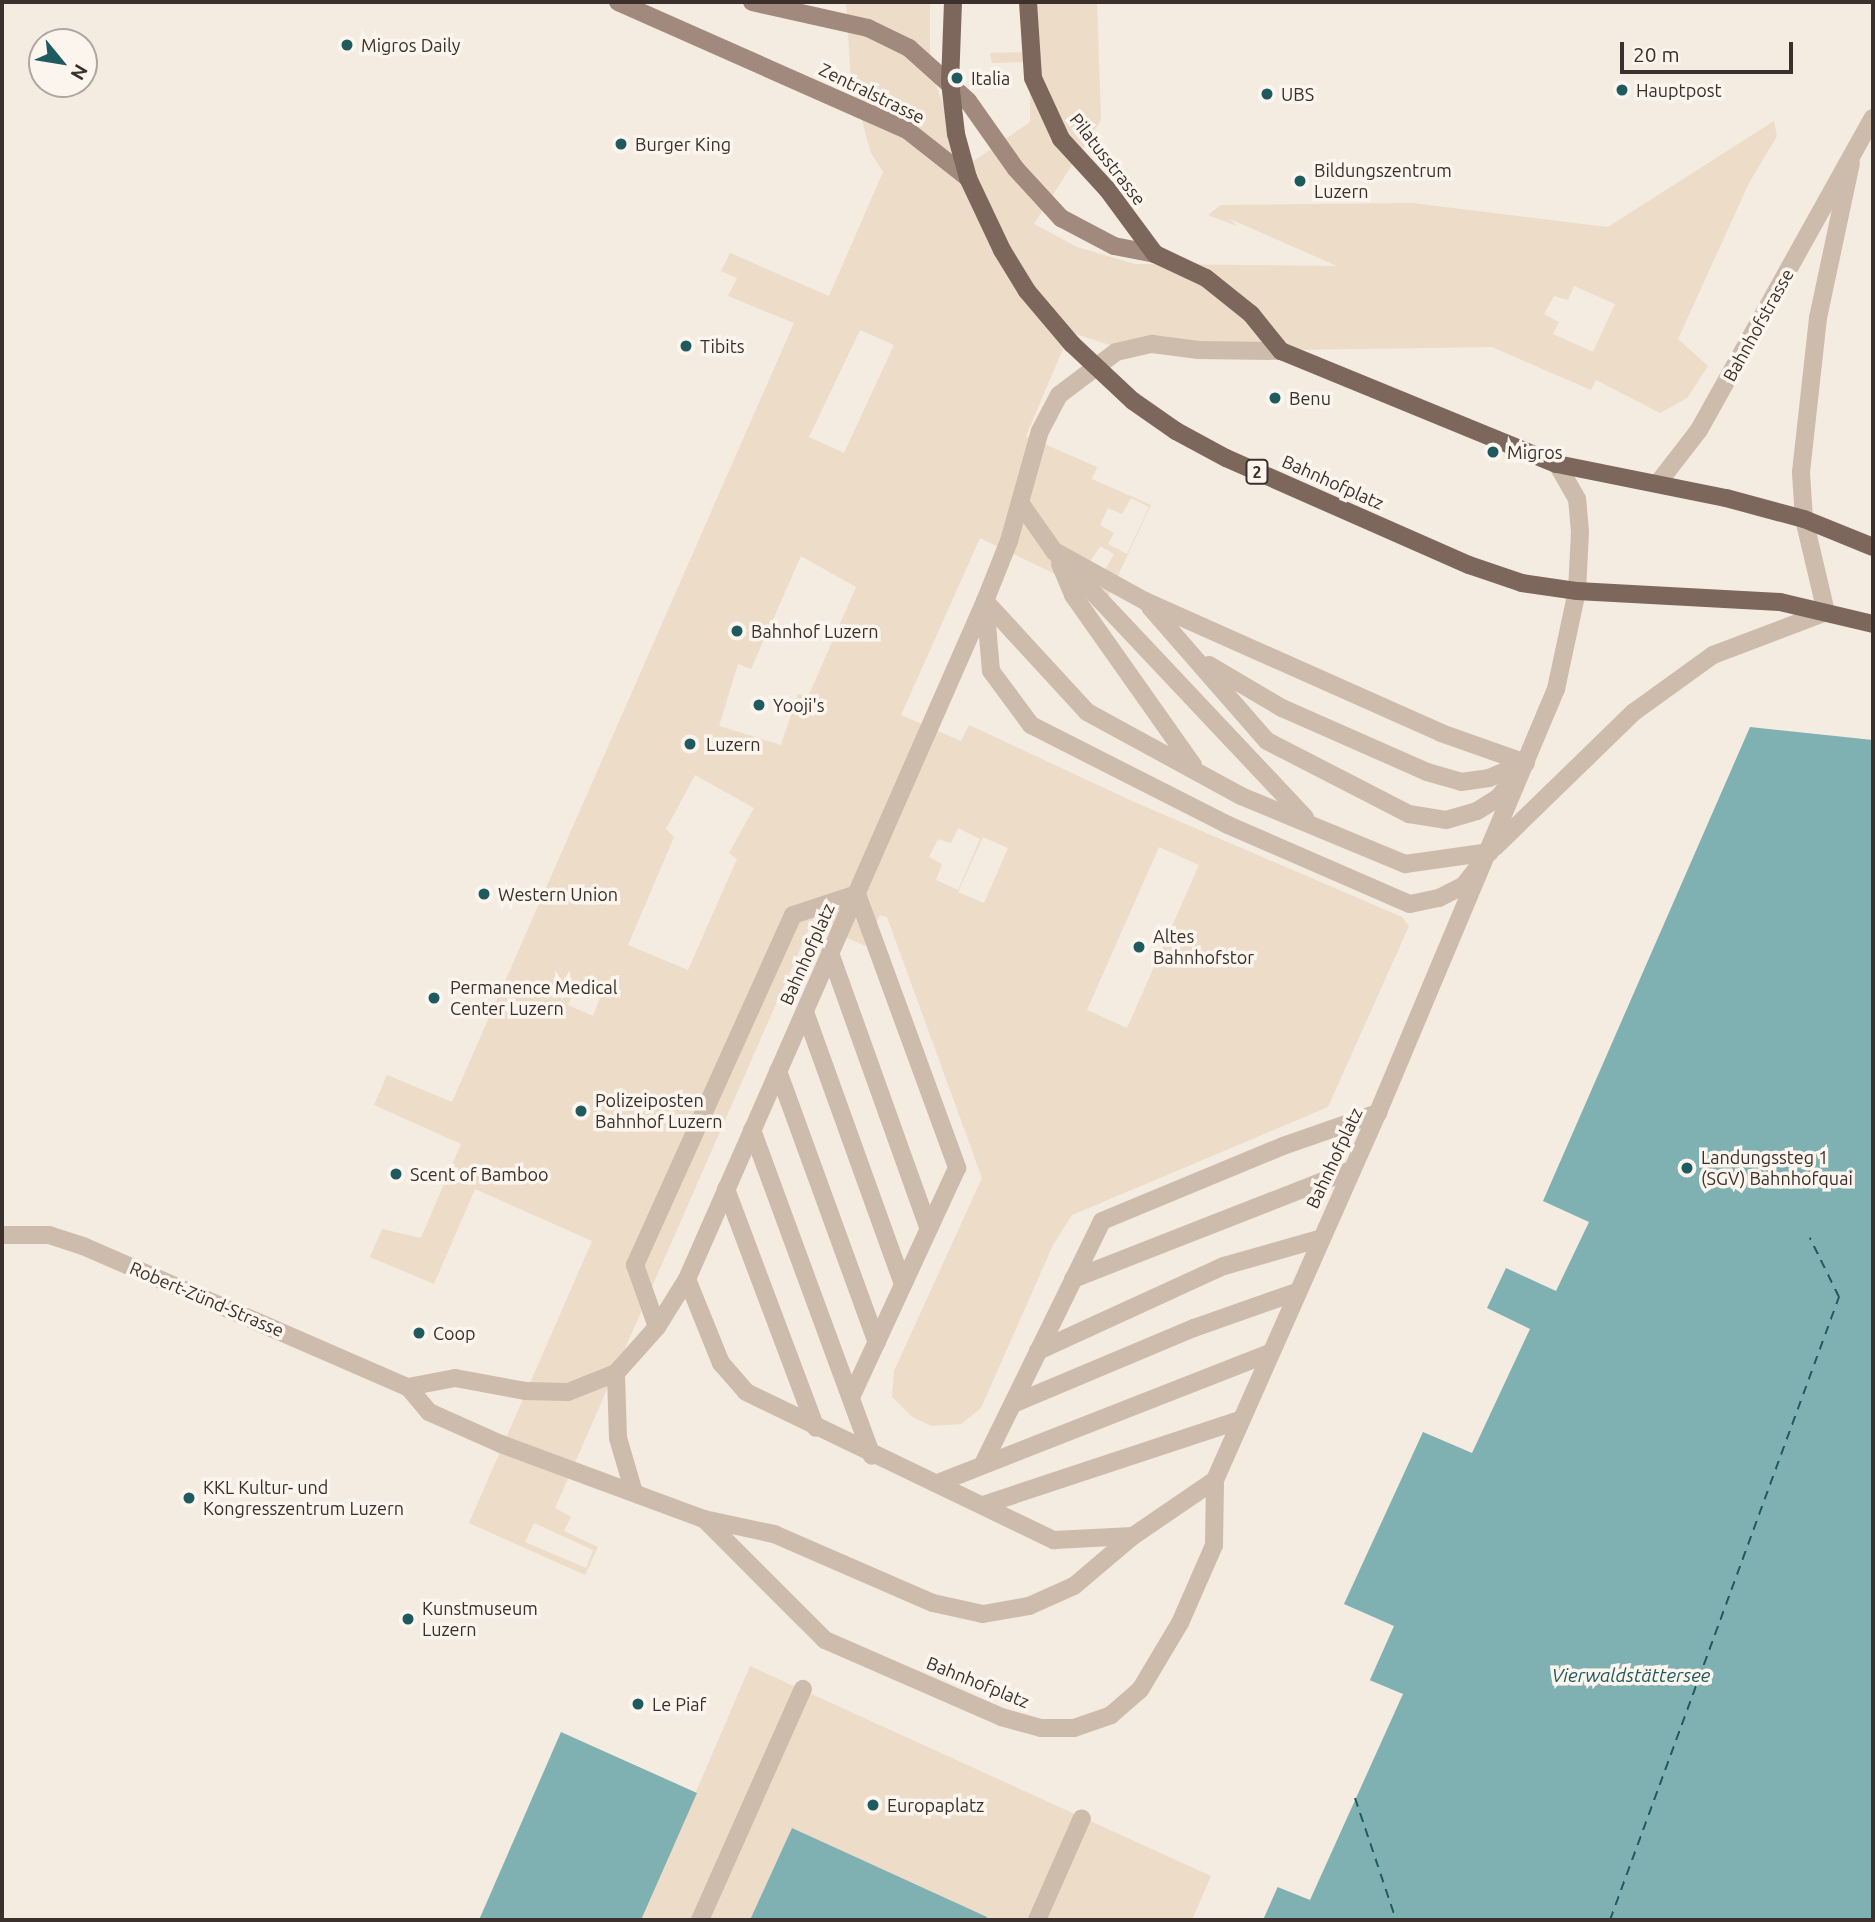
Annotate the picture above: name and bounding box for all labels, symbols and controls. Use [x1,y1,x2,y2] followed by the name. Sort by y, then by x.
[28,28,98,98] north arrow
[1623,28,1796,72] scale bar
[361,34,460,56] place label: Migros Daily
[339,37,355,53] marker: Migros Daily
[1633,42,1680,66] text: 20 m
[816,58,928,128] street label: Zentralstrasse
[66,61,93,84] text: N
[971,67,1010,89] place label: Italia
[949,70,965,86] marker: Italia
[1636,79,1722,101] place label: Hauptpost
[1614,82,1630,98] marker: Hauptpost
[1281,83,1314,105] place label: UBS
[1259,86,1275,102] marker: UBS
[1065,109,1151,209] street label: Pilatusstrasse
[635,133,731,155] place label: Burger King
[613,136,629,152] marker: Burger King
[1314,160,1452,202] place label: Bildungszentrum Luzern
[1292,173,1308,189] marker: Bildungszentrum Luzern
[1718,265,1798,385] street label: Bahnhofstrasse
[700,335,745,357] place label: Tibits
[678,338,694,354] marker: Tibits
[1289,387,1331,409] place label: Benu
[1267,390,1283,406] marker: Benu
[1507,441,1563,463] place label: Migros
[1485,444,1501,460] marker: Migros
[1279,450,1387,514] street label: Bahnhofplatz
[1245,460,1269,485] road number: 2
[751,620,879,642] place label: Bahnhof Luzern
[729,623,745,639] marker: Bahnhof Luzern
[773,694,825,716] place label: Yooji's
[751,697,767,713] marker: Yooji's
[706,733,761,755] place label: Luzern
[680,734,700,754] marker: Luzern
[498,883,618,905] place label: Western Union
[476,886,492,902] marker: Western Union
[775,900,839,1008] street label: Bahnhofplatz
[1153,926,1254,968] place label: Altes Bahnhofstor
[1131,939,1147,955] marker: Altes Bahnhofstor
[450,977,618,1020] place label: Permanence Medical Center Luzern
[424,988,444,1008] marker: Permanence Medical Center Luzern
[595,1090,723,1132] place label: Polizeiposten Bahnhof Luzern
[573,1103,589,1119] marker: Polizeiposten Bahnhof Luzern
[1301,1104,1367,1212] street label: Bahnhofplatz
[1701,1147,1853,1190] place label: Landungssteg 1 (SGV) Bahnhofquai
[1679,1160,1695,1176] marker: Landungssteg 1 (SGV) Bahnhofquai
[410,1163,548,1185] place label: Scent of Bamboo
[388,1166,404,1182] marker: Scent of Bamboo
[127,1257,287,1341] street label: Robert-Zünd-Strasse
[433,1322,476,1344] place label: Coop
[411,1325,427,1341] marker: Coop
[203,1477,404,1520] place label: KKL Kultur- und Kongresszentrum Luzern
[181,1490,197,1506] marker: KKL Kultur- und Kongresszentrum Luzern
[422,1598,538,1640] place label: Kunstmuseum Luzern
[400,1611,416,1627] marker: Kunstmuseum Luzern
[924,1652,1032,1712] street label: Bahnhofplatz
[1552,1665,1710,1687] water label: Vierwaldstättersee
[652,1693,706,1715] place label: Le Piaf
[630,1696,646,1712] marker: Le Piaf
[887,1794,984,1816] place label: Europaplatz
[865,1797,881,1813] marker: Europaplatz

